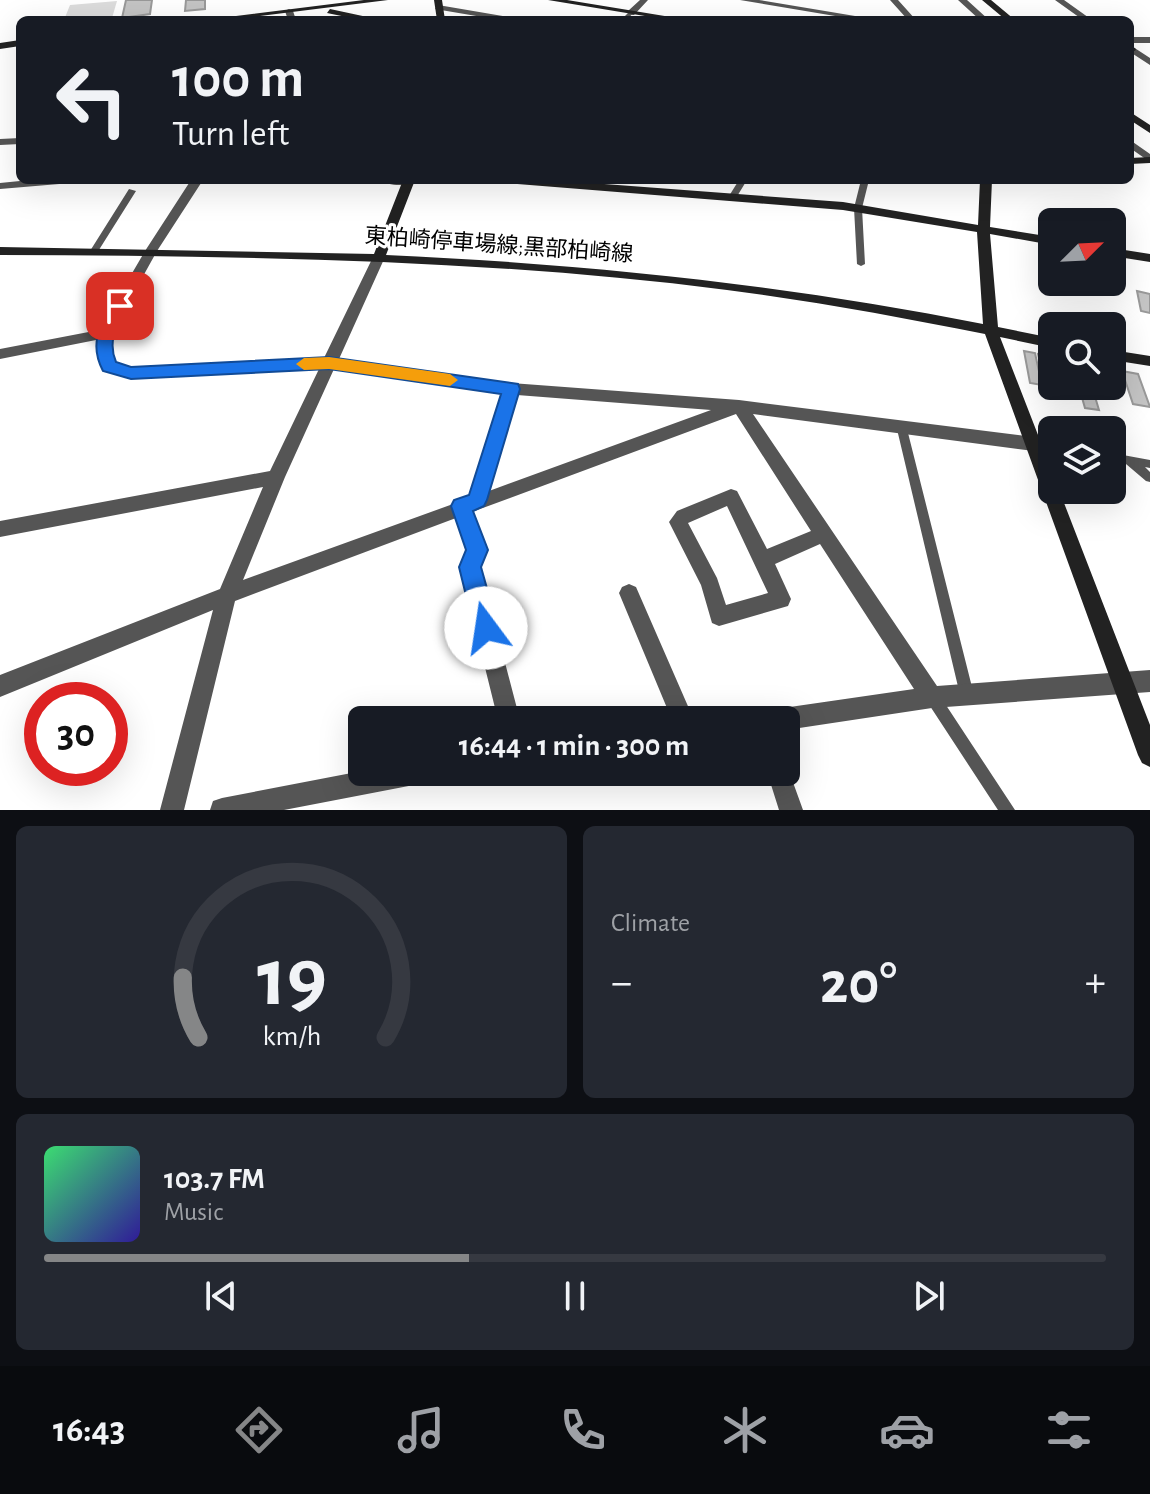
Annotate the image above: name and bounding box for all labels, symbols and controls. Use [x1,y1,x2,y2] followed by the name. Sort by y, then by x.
[40,48,144,152] icon: left
[172,51,304,107] text: 100 m
[172,116,289,152] text: Turn left
[1038,208,1126,296] north arrow
[1038,208,1126,504] map controls
[364,224,634,265] street label: 東柏崎停車場線;黒部柏崎線
[86,272,154,340] pin
[98,284,142,328] icon: arrive
[1038,312,1126,400] button: search
[1038,416,1126,504] button: layers
[444,586,528,670] position arrow
[24,682,128,786] speed limit sign: 30
[459,731,689,761] text: 16:44 · 1 min · 300 m
[611,910,690,936] text: Climate
[256,937,327,1021] text: 19
[820,954,897,1014] text: 20°
[611,961,632,1005] text: −
[1085,961,1106,1005] text: +
[262,1022,321,1051] text: km/h
[164,1164,265,1194] text: 103.7 FM
[164,1199,223,1225] text: Music
[199,1274,243,1318] icon: previous
[553,1274,597,1318] icon: pause
[907,1274,951,1318] icon: next
[231,1402,287,1458] icon: directions
[393,1402,449,1458] icon: music
[555,1402,611,1458] icon: phone
[717,1402,773,1458] icon: climate
[879,1402,935,1458] icon: car
[1041,1402,1097,1458] icon: filters
[53,1412,125,1448] text: 16:43

